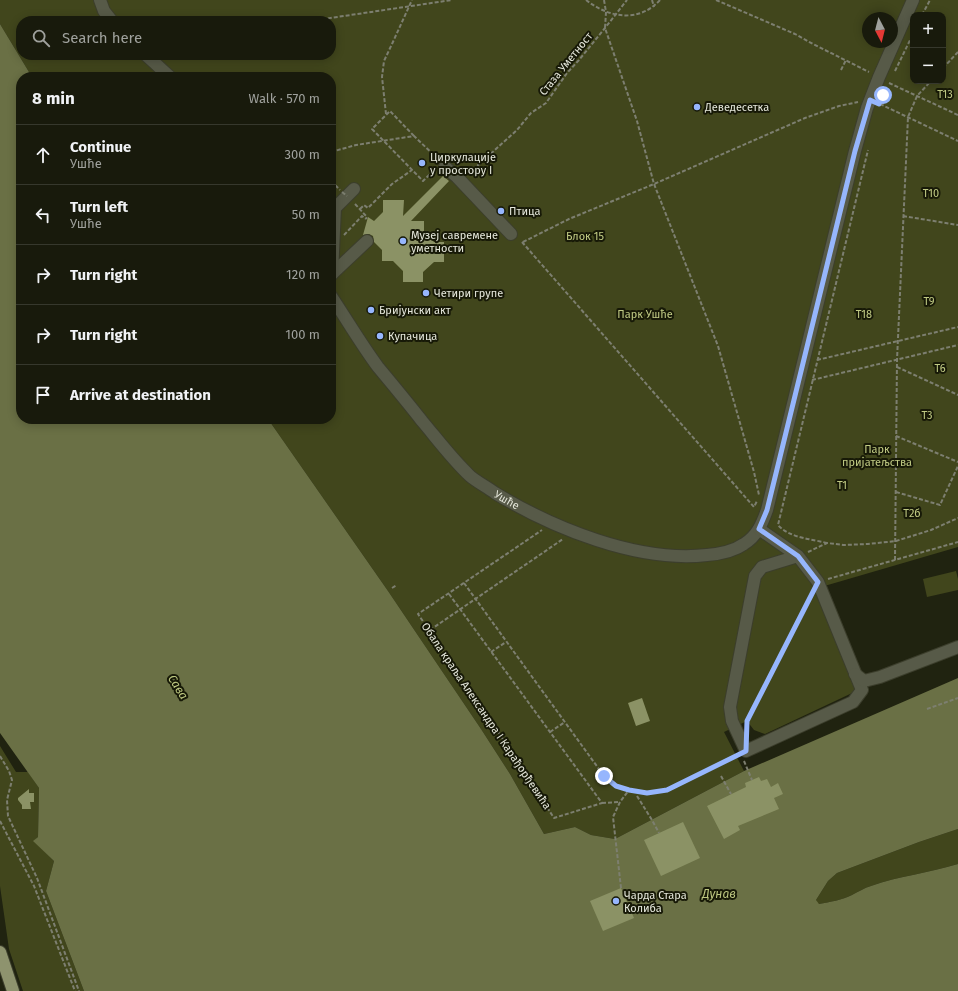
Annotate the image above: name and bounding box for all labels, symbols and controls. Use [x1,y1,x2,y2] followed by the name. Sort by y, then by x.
[862,12,898,48] north arrow
[910,12,946,84] map controls
[910,12,946,48] button: +
[16,16,336,60] search box
[30,27,52,49] icon: search
[62,29,142,47] text: Search here
[537,30,595,98] street label: Стаза Уметност
[910,48,946,84] button: −
[874,86,892,104] route start
[32,88,75,109] text: 8 min
[937,88,953,101] park label: Т13
[249,91,320,106] text: Walk · 570 m
[704,101,769,114] place label: Деведесетка
[692,102,702,112] marker: Деведесетка
[70,138,131,156] text: Continue
[32,144,54,166] icon: ahead
[284,147,320,162] text: 300 m
[430,151,496,177] place label: Циркулације у простору I
[70,156,102,171] text: Ушће
[417,158,427,168] marker: Циркулације у простору I
[923,187,939,200] park label: Т10
[70,198,128,216] text: Turn left
[32,204,54,226] icon: left
[509,205,540,218] place label: Птица
[496,206,506,216] marker: Птица
[292,207,320,222] text: 50 m
[70,216,102,231] text: Ушће
[411,229,498,255] place label: Музеј савремене уметности
[566,230,604,243] park label: Блок 15
[398,236,408,246] marker: Музеј савремене уметности
[32,264,54,286] icon: right
[70,266,137,284] text: Turn right
[286,267,320,282] text: 120 m
[434,287,503,300] place label: Четири групе
[421,288,431,298] marker: Четири групе
[923,295,935,308] park label: Т9
[379,304,451,317] place label: Бријунски акт
[366,305,376,315] marker: Бријунски акт
[617,308,673,321] park label: Парк Ушће
[856,308,872,321] park label: Т18
[32,324,54,346] icon: right
[70,326,137,344] text: Turn right
[285,327,320,342] text: 100 m
[388,330,437,343] place label: Купачица
[375,331,385,341] marker: Купачица
[934,362,946,375] park label: Т6
[32,384,54,406] icon: arrive
[70,386,211,404] text: Arrive at destination
[921,409,933,422] park label: Т3
[842,443,912,469] park label: Парк пријатељства
[837,479,847,492] park label: Т1
[492,488,522,512] street label: Ушће
[903,507,921,520] park label: Т2б
[418,620,554,812] street label: Обала краља Александра I Карађорђевића
[165,672,191,702] water label: Сава
[595,767,613,785] route end
[701,887,736,901] water label: Дунав
[624,889,687,915] place label: Чарда Стара Колиба
[611,896,621,906] marker: Чарда Стара Колиба

